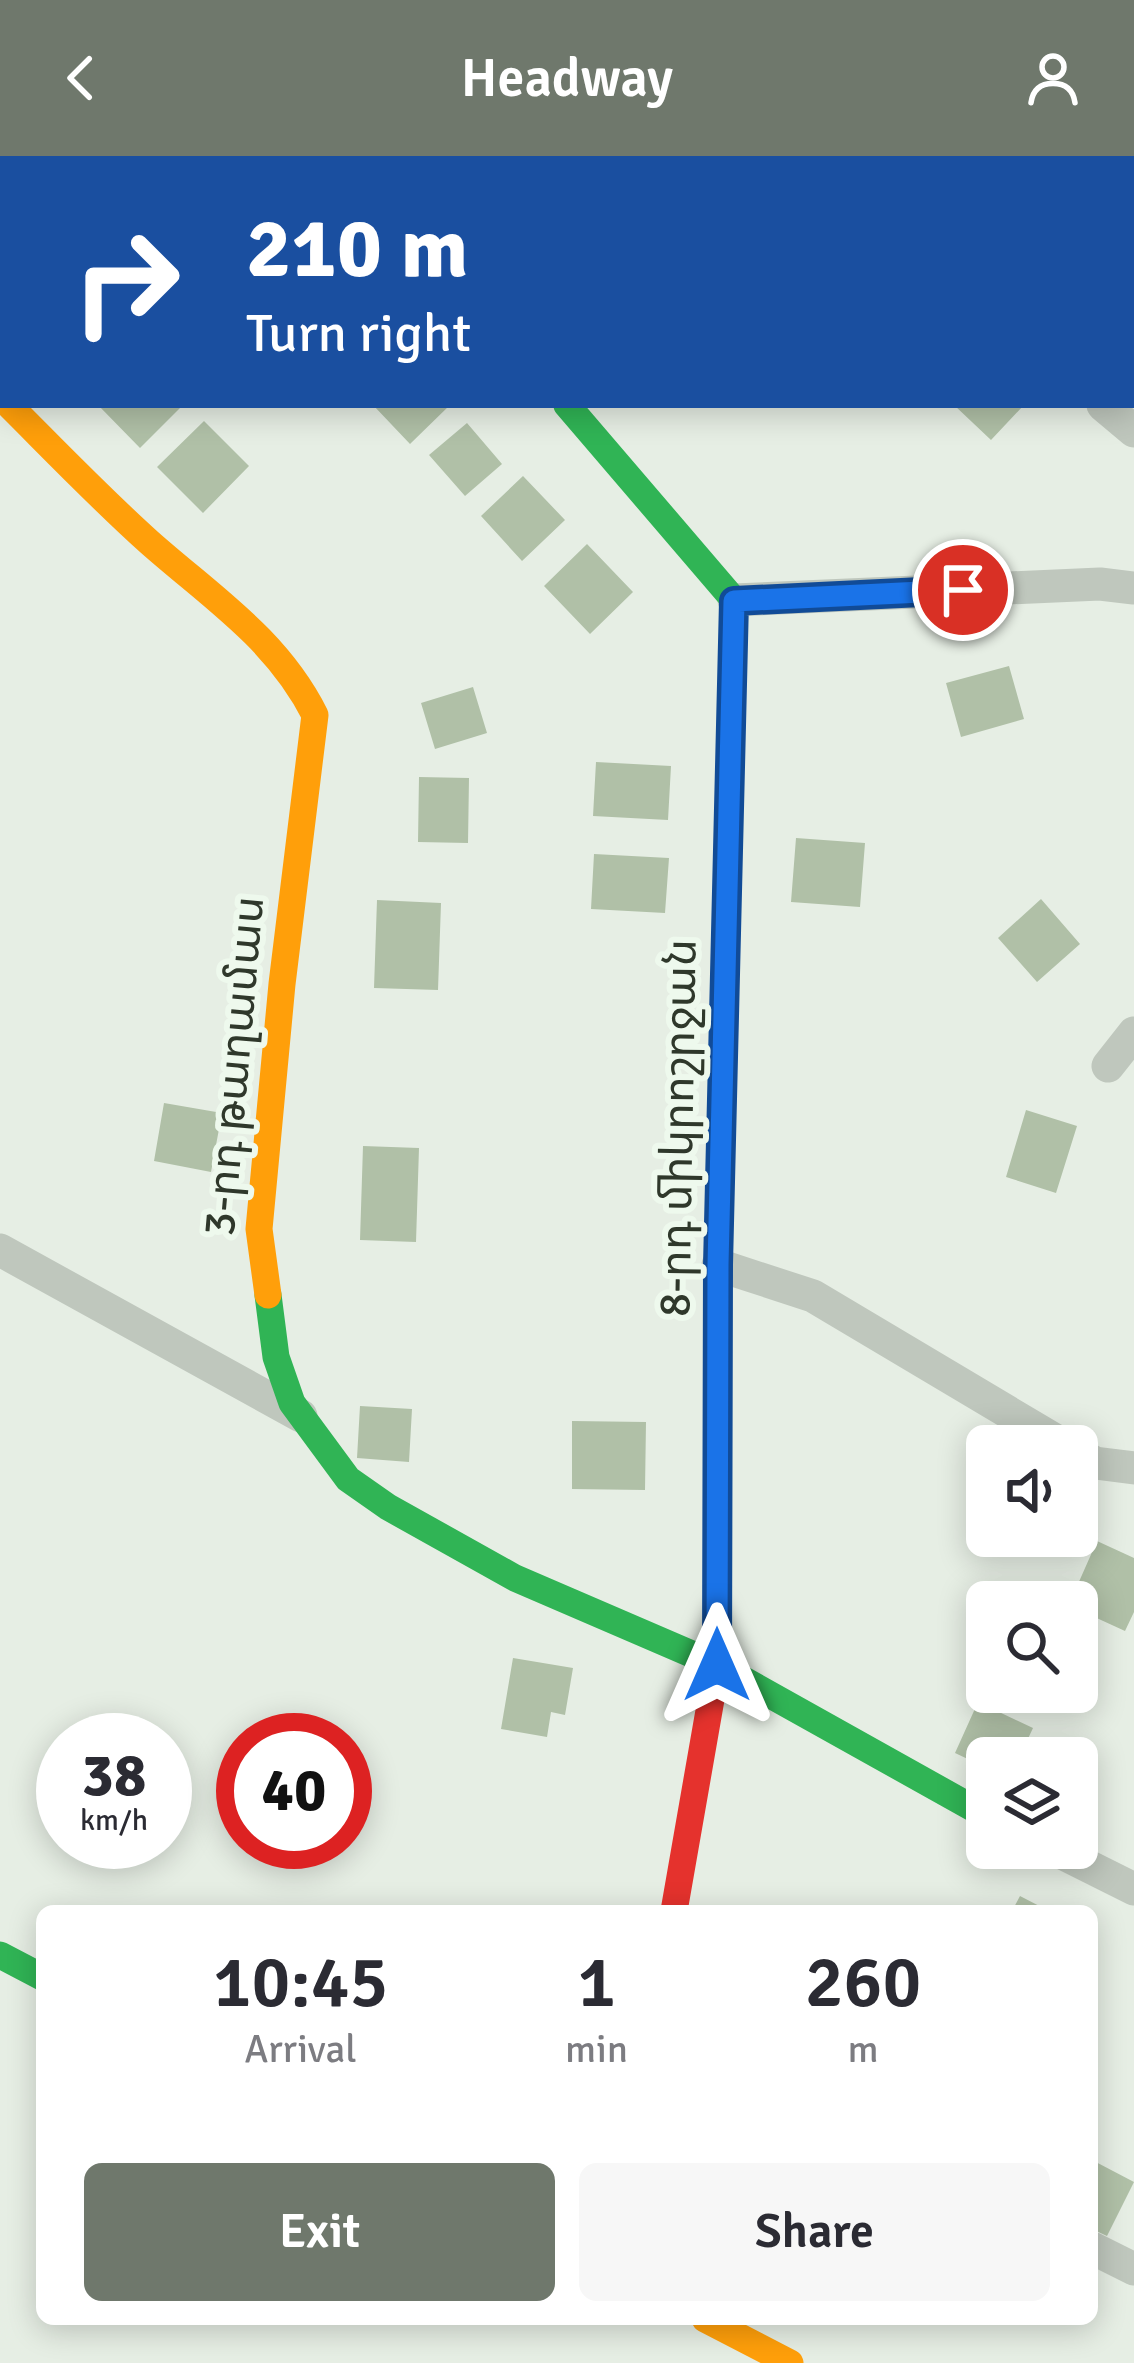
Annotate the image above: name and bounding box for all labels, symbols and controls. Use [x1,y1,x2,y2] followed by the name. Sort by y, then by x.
[48,45,114,111] icon: back
[461,45,673,112] text: Headway
[1020,45,1086,111] icon: person
[246,197,468,301] text: 210 m
[48,204,204,360] icon: right
[246,300,471,367] text: Turn right
[912,539,1014,641] pin
[930,557,996,623] icon: arrive
[192,894,276,1238] street label: 3-րդ թաղամաս
[647,939,709,1317] street label: 8-րդ միկրոշրջան
[966,1425,1098,1869] map controls
[966,1425,1098,1557] button: sound
[966,1581,1098,1713] button: search
[654,1602,780,1728] position arrow
[216,1713,372,1869] speed limit sign: 40
[966,1737,1098,1869] button: layers
[82,1739,146,1813] text: 38
[80,1802,148,1839] text: km/h
[213,1938,388,2027] text: 10:45
[577,1938,616,2027] text: 1
[805,1938,921,2027] text: 260
[244,2025,357,2073] text: Arrival
[565,2025,628,2073] text: min
[847,2025,879,2073] text: m
[84,2163,555,2301] button: Exit
[579,2163,1050,2301] button: Share

